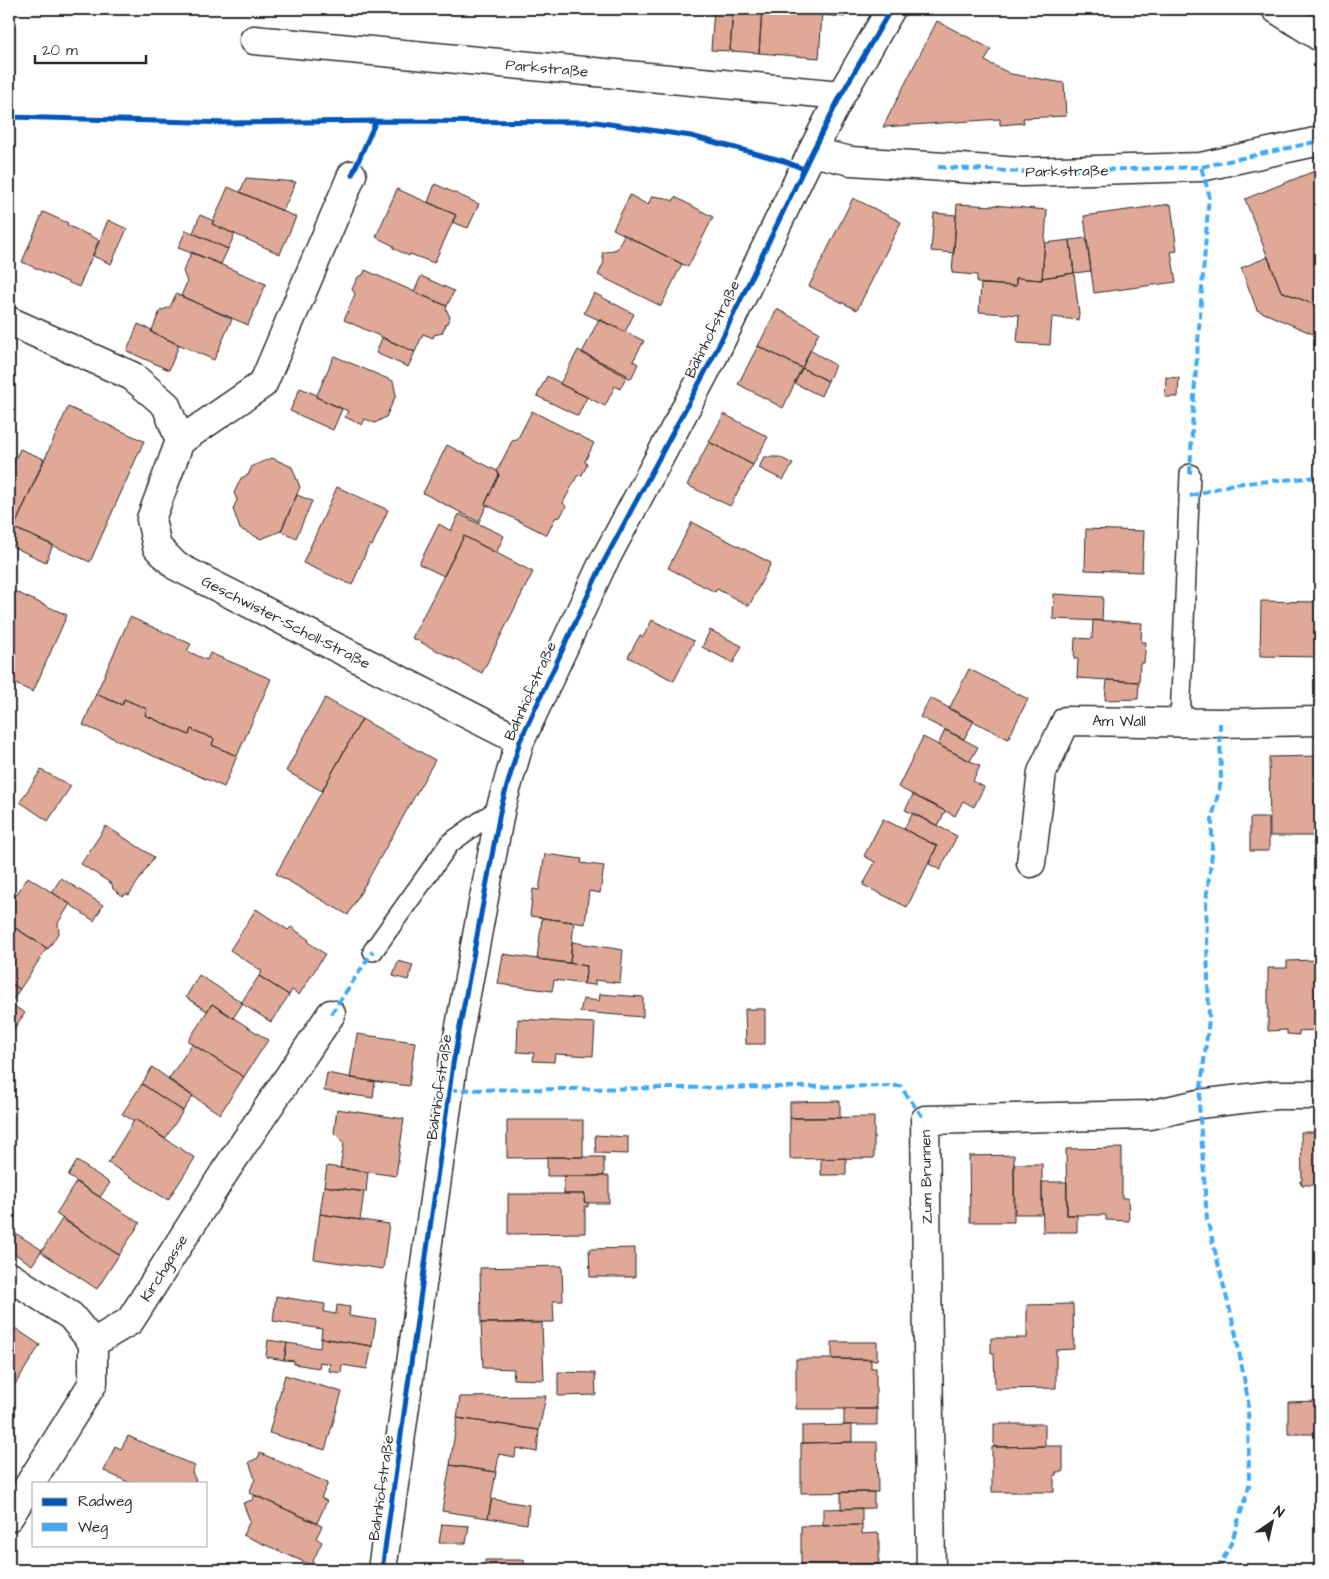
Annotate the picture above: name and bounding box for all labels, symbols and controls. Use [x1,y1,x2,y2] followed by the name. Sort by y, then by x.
[35,32,146,64] scale bar
[42,40,78,61] text: 20 m
[505,54,589,83] street label: Parkstraße
[1025,160,1109,183] street label: Parkstraße
[680,277,745,382] street label: Bahnhofstraße
[198,571,374,674] street label: Geschwister-Scholl-Straße
[499,638,562,744] street label: Bahnhofstraße
[1092,711,1146,732] street label: Am Wall
[422,1033,457,1141] street label: Bahnhofstraße
[915,1129,938,1224] street label: Zum Brunnen
[136,1231,194,1306] street label: Kirchgasse
[364,1434,399,1542] street label: Bahnhofstraße
[32,1482,208,1546] legend
[78,1491,132,1513] text: Radweg
[1246,1496,1296,1546] north arrow
[1269,1501,1288,1523] text: N
[78,1517,108,1539] text: Weg

